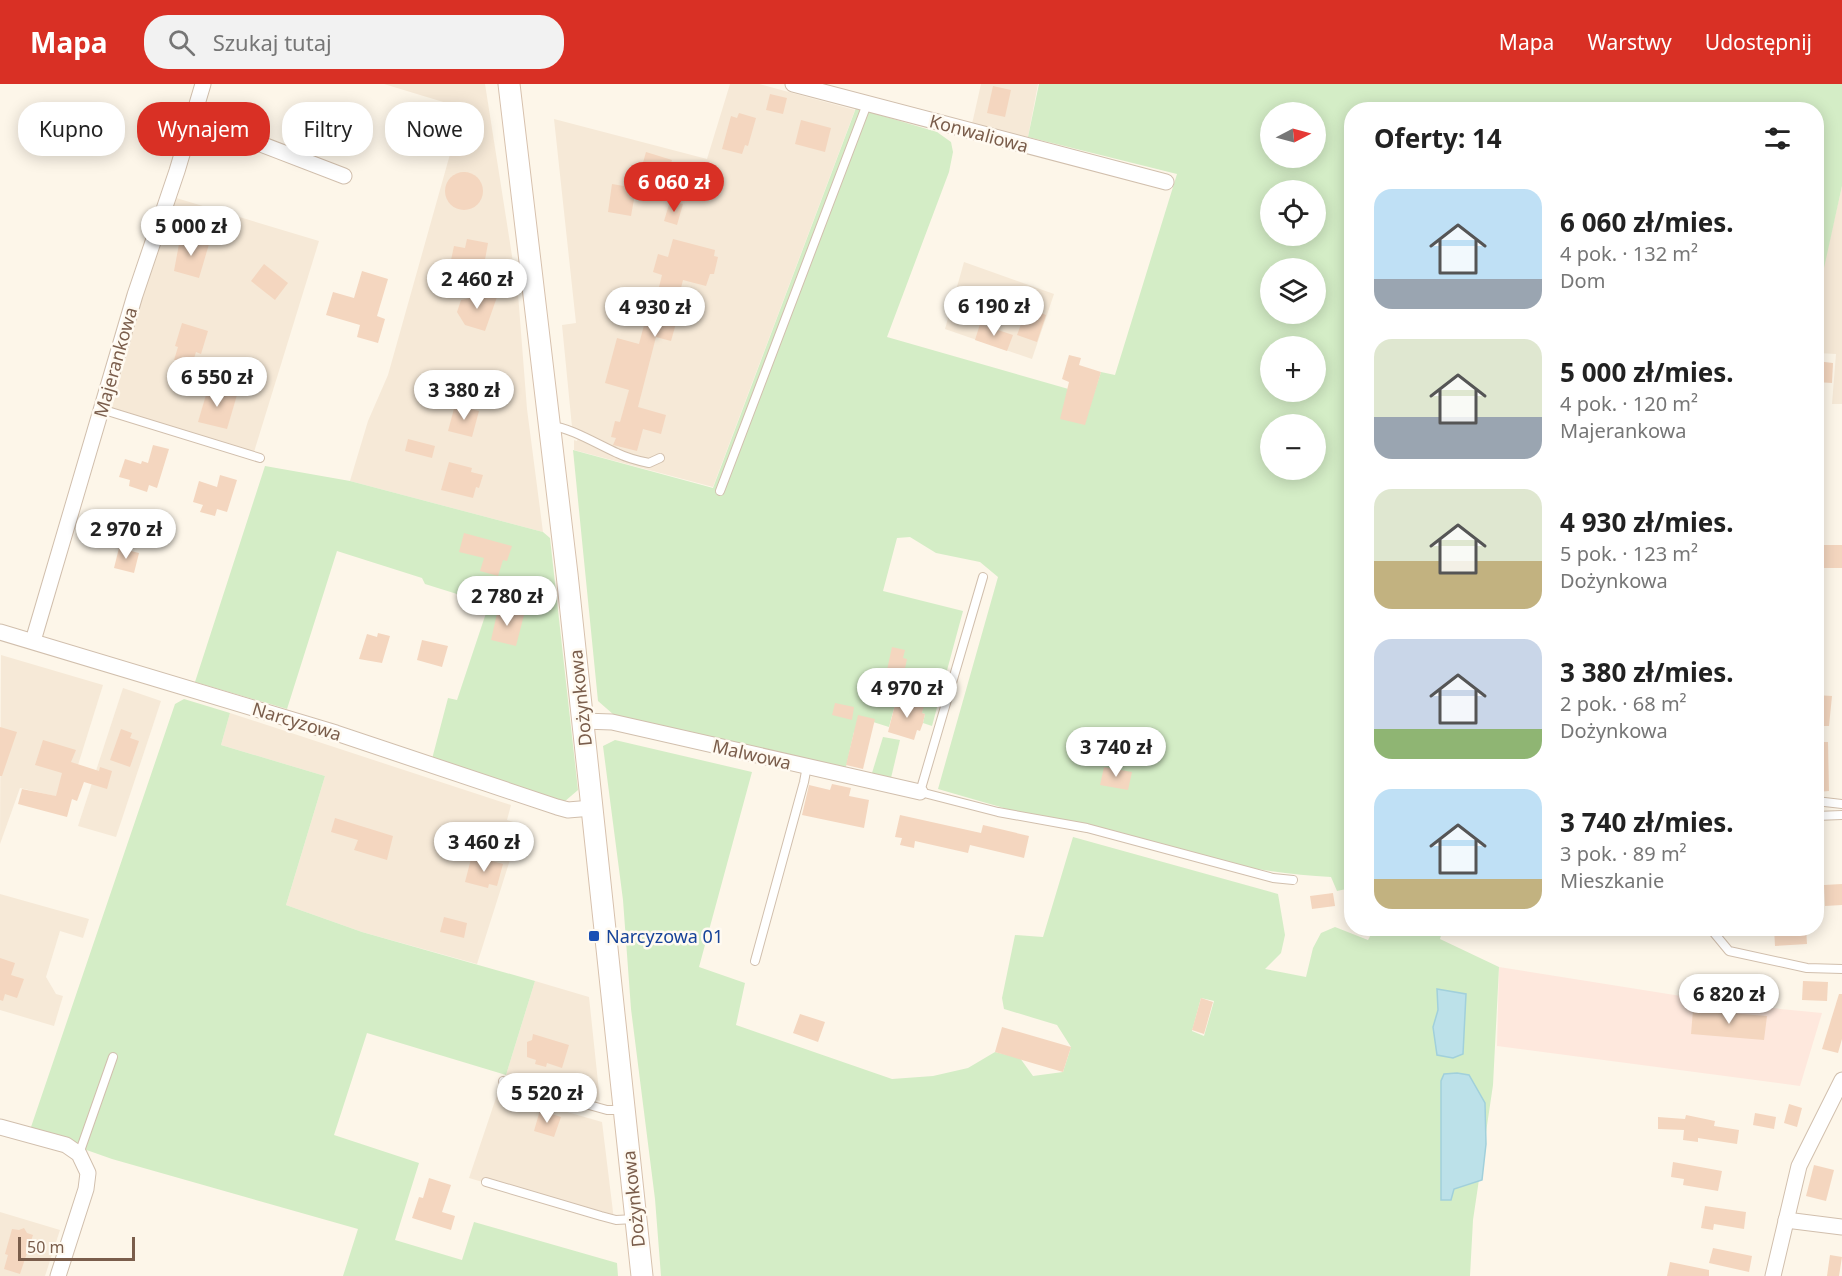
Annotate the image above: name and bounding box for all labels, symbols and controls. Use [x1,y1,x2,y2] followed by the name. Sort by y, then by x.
[144,15,564,69] search box
[30,23,108,61] text: Mapa
[165,26,198,59] icon: search
[213,27,332,57] text: Szukaj tutaj
[1499,28,1554,56] text: Mapa
[1587,28,1672,56] text: Warstwy
[1705,28,1812,56] text: Udostępnij
[18,102,125,156] chip: Kupno
[137,102,270,156] chip: Wynajem
[282,102,373,156] chip: Filtry
[385,102,484,156] chip: Nowe
[1260,102,1326,168] north arrow
[1260,102,1326,480] map controls
[927,108,1031,158] street label: Konwaliowa
[1374,120,1502,156] text: Oferty: 14
[1761,122,1794,155] icon: filters
[612,162,736,213] pin: 6 060 zł
[638,168,710,195] text: 6 060 zł
[1260,180,1326,246] button: locate
[1560,204,1734,240] text: 6 060 zł/mies.
[129,206,253,257] pin: 5 000 zł
[155,212,227,239] text: 5 000 zł
[1422,213,1494,285] icon: home
[1560,240,1698,267] text: 4 pok. · 132 m²
[1260,258,1326,324] button: layers
[415,259,539,310] pin: 2 460 zł
[441,265,513,292] text: 2 460 zł
[1560,267,1605,294] text: Dom
[932,286,1056,337] pin: 6 190 zł
[593,287,717,338] pin: 4 930 zł
[958,292,1030,319] text: 6 190 zł
[619,293,691,320] text: 4 930 zł
[88,304,142,420] street label: Majerankowa
[1260,336,1326,402] button: +
[1560,354,1734,390] text: 5 000 zł/mies.
[155,357,279,408] pin: 6 550 zł
[181,363,253,390] text: 6 550 zł
[1422,363,1494,435] icon: home
[402,370,526,421] pin: 3 380 zł
[428,376,500,403] text: 3 380 zł
[1560,390,1698,417] text: 4 pok. · 120 m²
[1260,414,1326,480] button: −
[1560,417,1687,444] text: Majerankowa
[1560,504,1734,540] text: 4 930 zł/mies.
[64,509,188,560] pin: 2 970 zł
[1422,513,1494,585] icon: home
[90,515,162,542] text: 2 970 zł
[1560,540,1698,567] text: 5 pok. · 123 m²
[1560,567,1668,594] text: Dożynkowa
[445,576,569,627] pin: 2 780 zł
[471,582,543,609] text: 2 780 zł
[563,649,597,747] street label: Dożynkowa
[1560,654,1734,690] text: 3 380 zł/mies.
[1422,663,1494,735] icon: home
[845,668,969,719] pin: 4 970 zł
[871,674,943,701] text: 4 970 zł
[1560,690,1687,717] text: 2 pok. · 68 m²
[250,696,344,746] street label: Narcyzowa
[1560,717,1668,744] text: Dożynkowa
[1054,727,1178,778] pin: 3 740 zł
[710,733,794,775] street label: Malwowa
[1080,733,1152,760] text: 3 740 zł
[1560,804,1734,840] text: 3 740 zł/mies.
[1422,813,1494,885] icon: home
[422,822,546,873] pin: 3 460 zł
[448,828,520,855] text: 3 460 zł
[1560,840,1687,867] text: 3 pok. · 89 m²
[1560,867,1664,894] text: Mieszkanie
[606,924,723,948] place label: Narcyzowa 01
[587,929,601,943] marker: Narcyzowa 01
[1667,974,1791,1025] pin: 6 820 zł
[1693,980,1765,1007] text: 6 820 zł
[485,1073,609,1124] pin: 5 520 zł
[511,1079,583,1106] text: 5 520 zł
[616,1150,650,1248] street label: Dożynkowa
[18,1234,135,1262] scale bar
[27,1236,64,1258] text: 50 m

